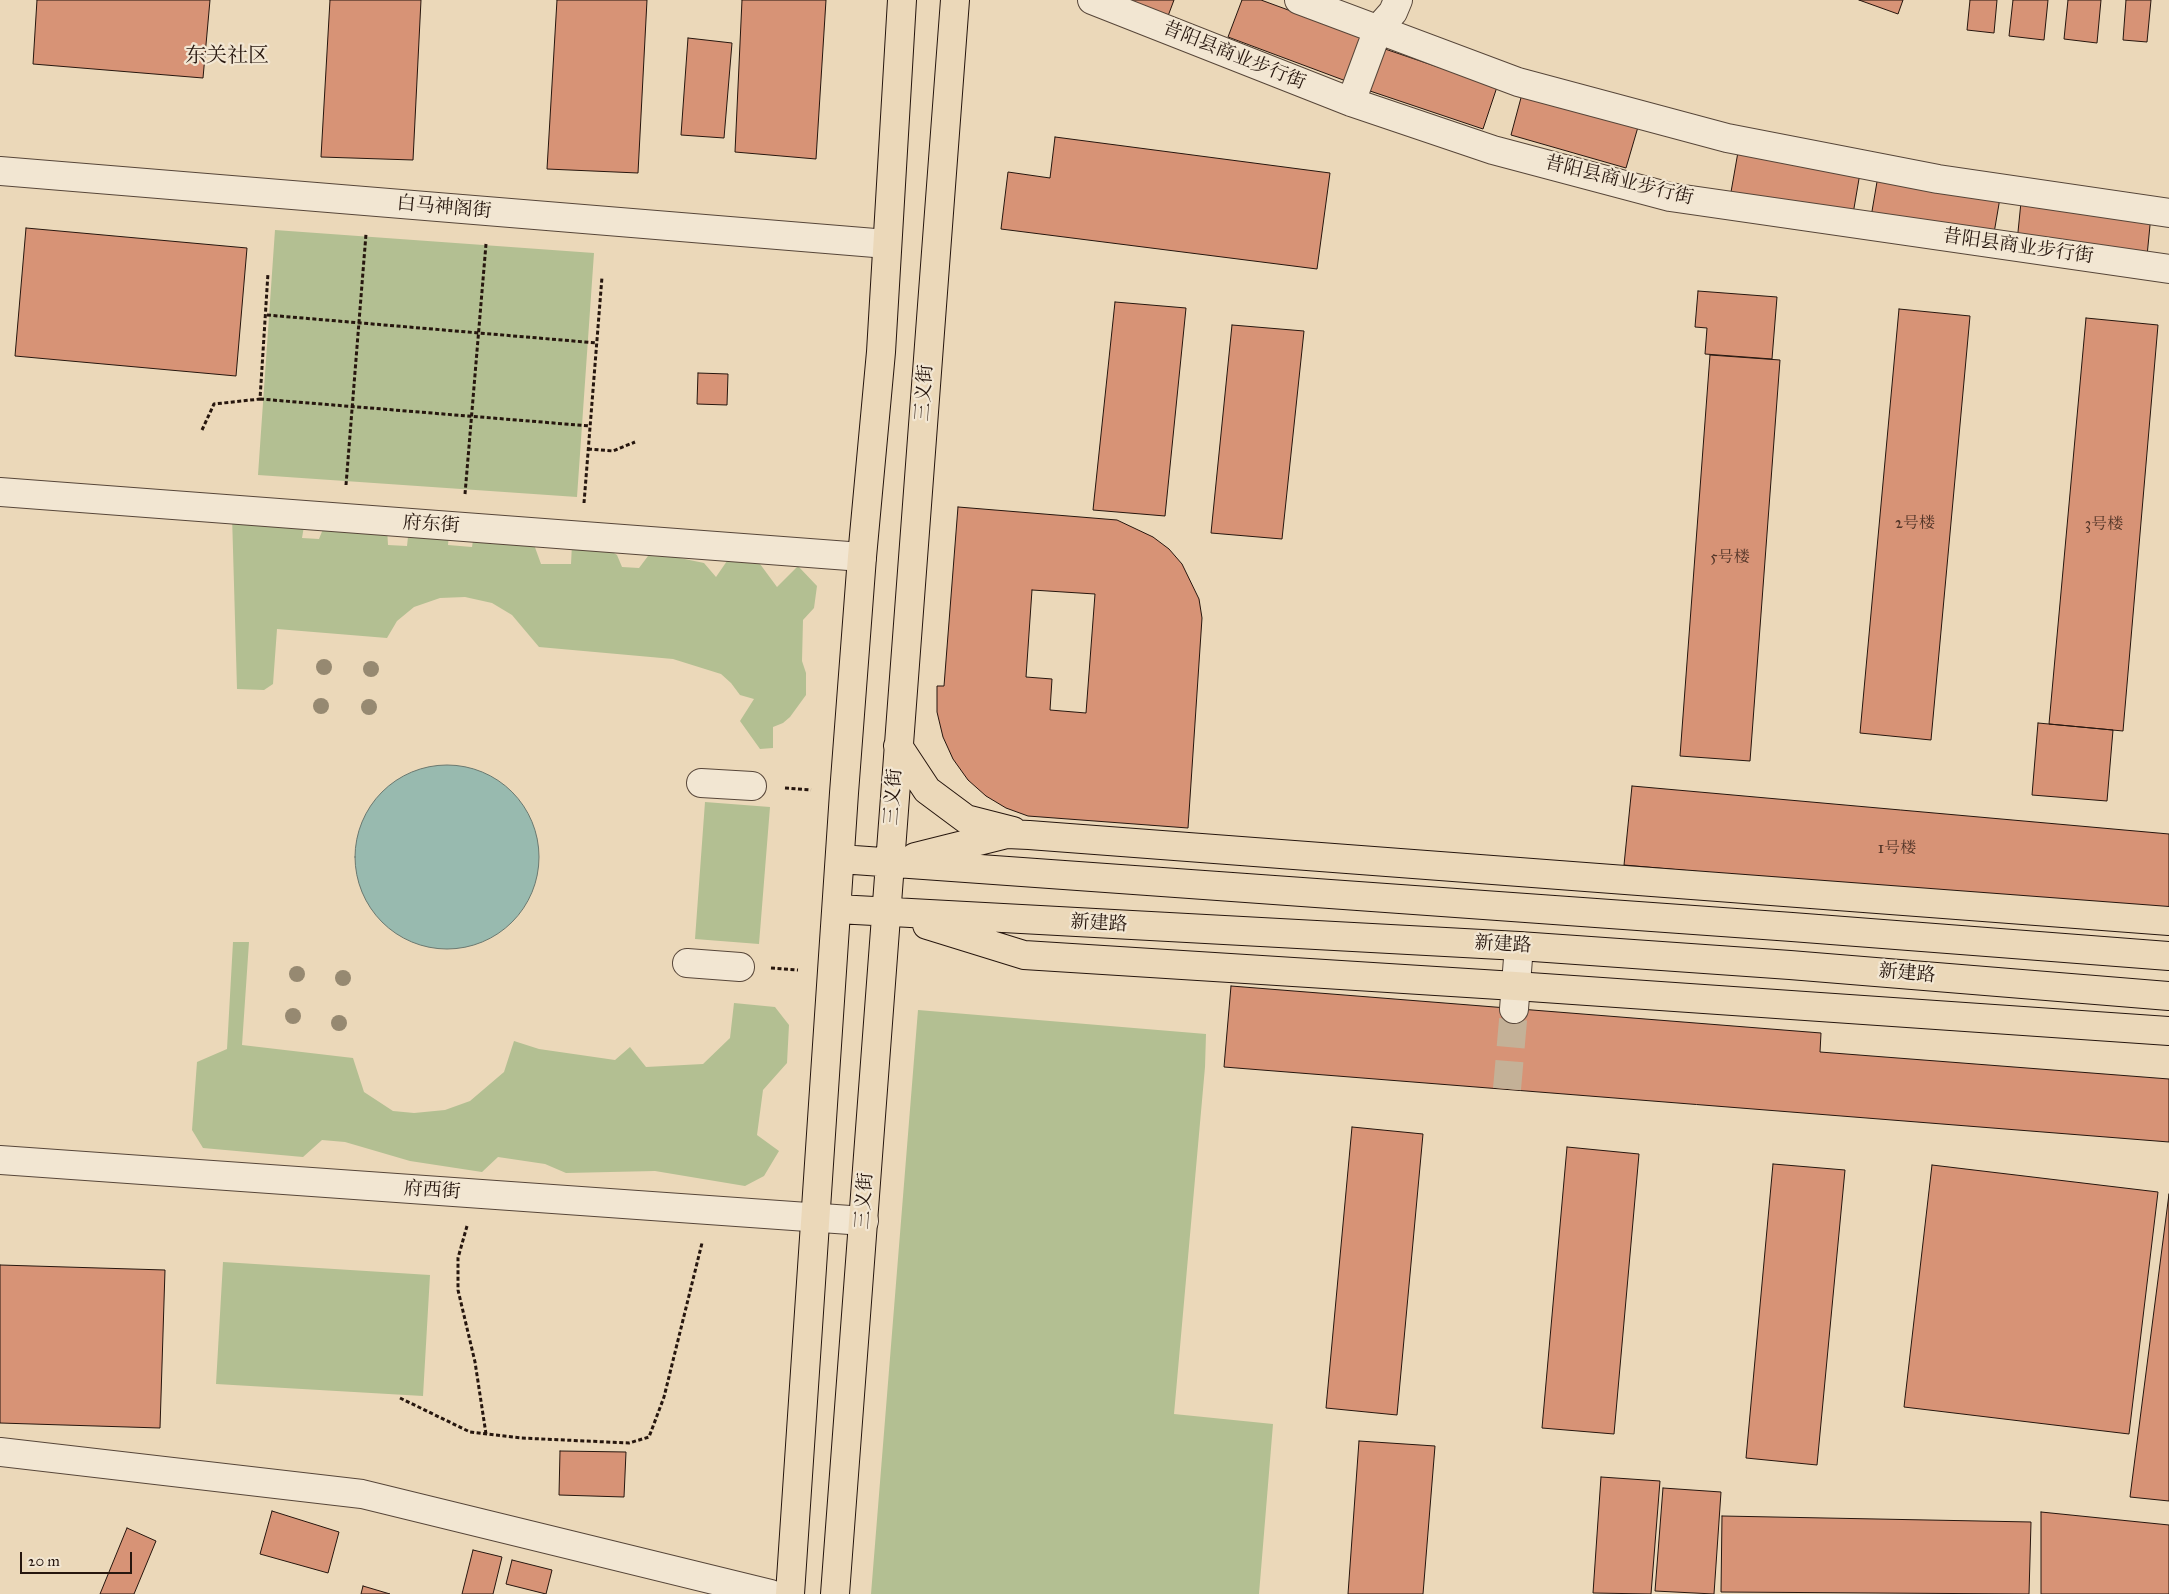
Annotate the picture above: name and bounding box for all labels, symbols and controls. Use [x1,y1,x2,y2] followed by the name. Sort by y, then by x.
[1159,17,1309,95] street label: 昔阳县商业步行街
[185,44,269,70] district label: 东关社区
[1542,152,1696,210] street label: 昔阳县商业步行街
[396,193,492,223] street label: 白马神阁街
[1941,225,2095,269] street label: 昔阳县商业步行街
[912,364,938,422] street label: 三义街
[402,512,460,538] street label: 府东街
[1895,514,1935,534] house number: 2号楼
[2085,515,2123,535] house number: 3号楼
[1710,548,1750,568] house number: 5号楼
[881,768,907,826] street label: 三义街
[1878,839,1916,859] house number: 1号楼
[1070,911,1128,937] street label: 新建路
[1474,932,1532,958] street label: 新建路
[1878,960,1936,988] street label: 新建路
[852,1172,878,1230] street label: 三义街
[403,1178,461,1204] street label: 府西街
[22,1542,135,1574] scale bar
[28,1552,60,1570] text: 20 m

